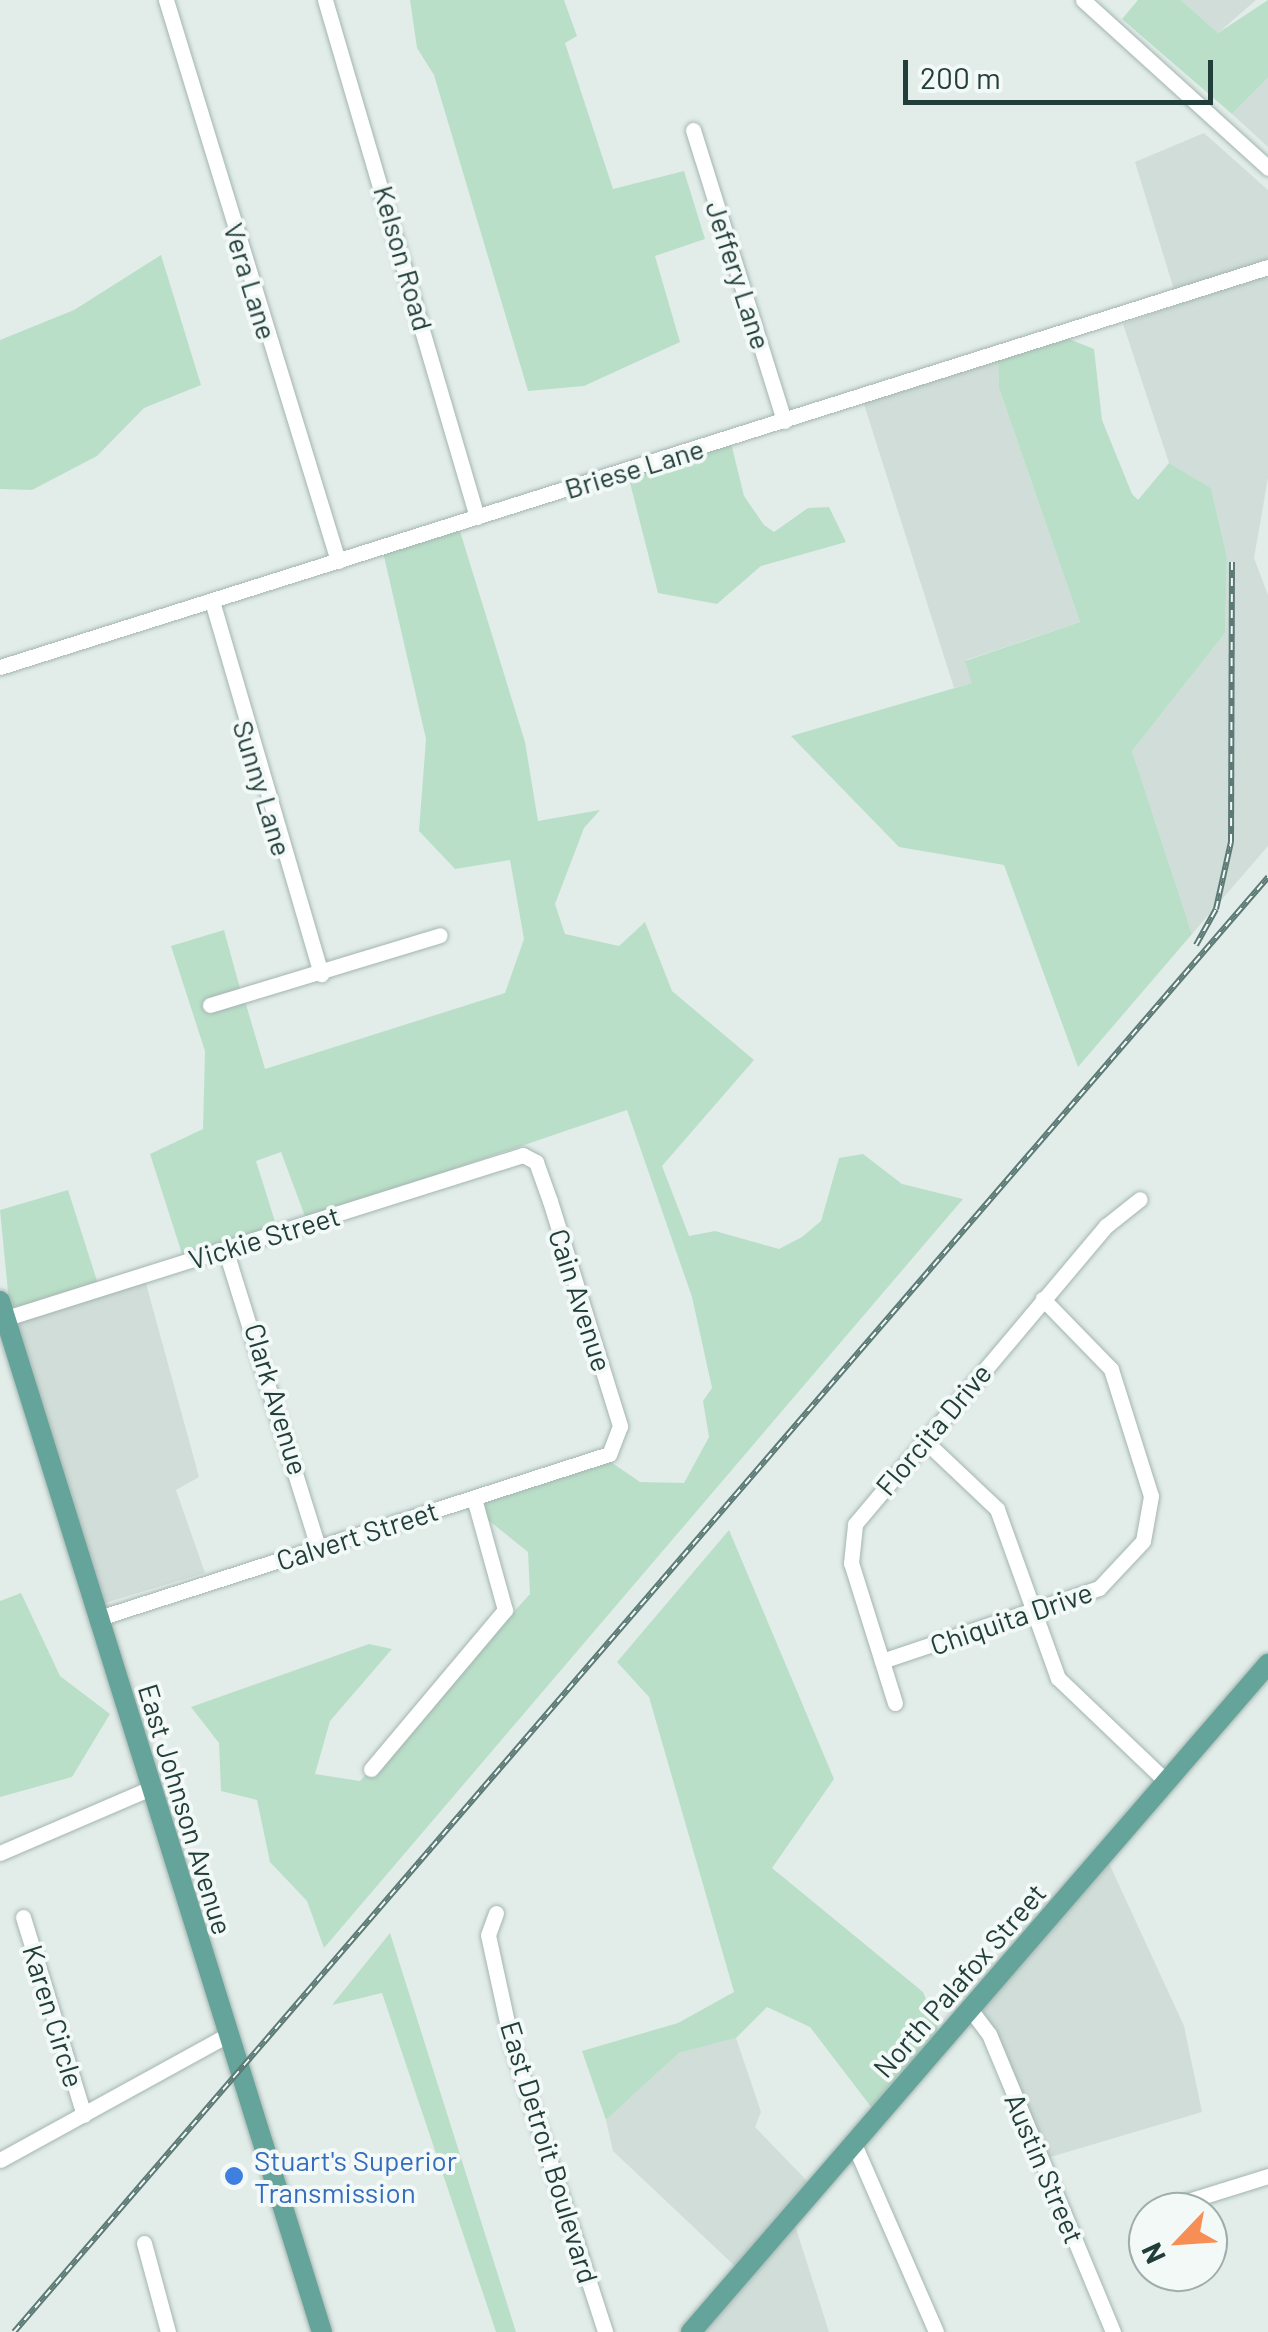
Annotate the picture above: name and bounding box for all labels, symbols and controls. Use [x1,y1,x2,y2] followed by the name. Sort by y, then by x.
[908,40,1218,102] scale bar
[920,59,1001,95] text: 200 m
[367,182,441,334] street label: Kelson Road
[699,197,779,353] street label: Jeffery Lane
[217,219,285,343] street label: Vera Lane
[560,431,708,505] street label: Briese Lane
[226,716,300,860] street label: Sunny Lane
[184,1198,344,1276] street label: Vickie Street
[542,1224,620,1376] street label: Cain Avenue
[238,1319,316,1479] street label: Clark Avenue
[868,1356,998,1502] street label: Florcita Drive
[272,1493,442,1577] street label: Calvert Street
[925,1575,1097,1661] street label: Chiquita Drive
[132,1680,240,1938] street label: East Johnson Avenue
[866,1876,1052,2084] street label: North Palafox Street
[16,1941,92,2091] street label: Karen Circle
[494,2017,606,2287] street label: East Detroit Boulevard
[998,2088,1092,2248] street label: Austin Street
[254,2143,457,2209] place label: Stuart's Superior Transmission
[223,2165,245,2187] marker: Stuart's Superior Transmission
[1128,2192,1228,2292] north arrow
[1133,2238,1172,2269] text: N

